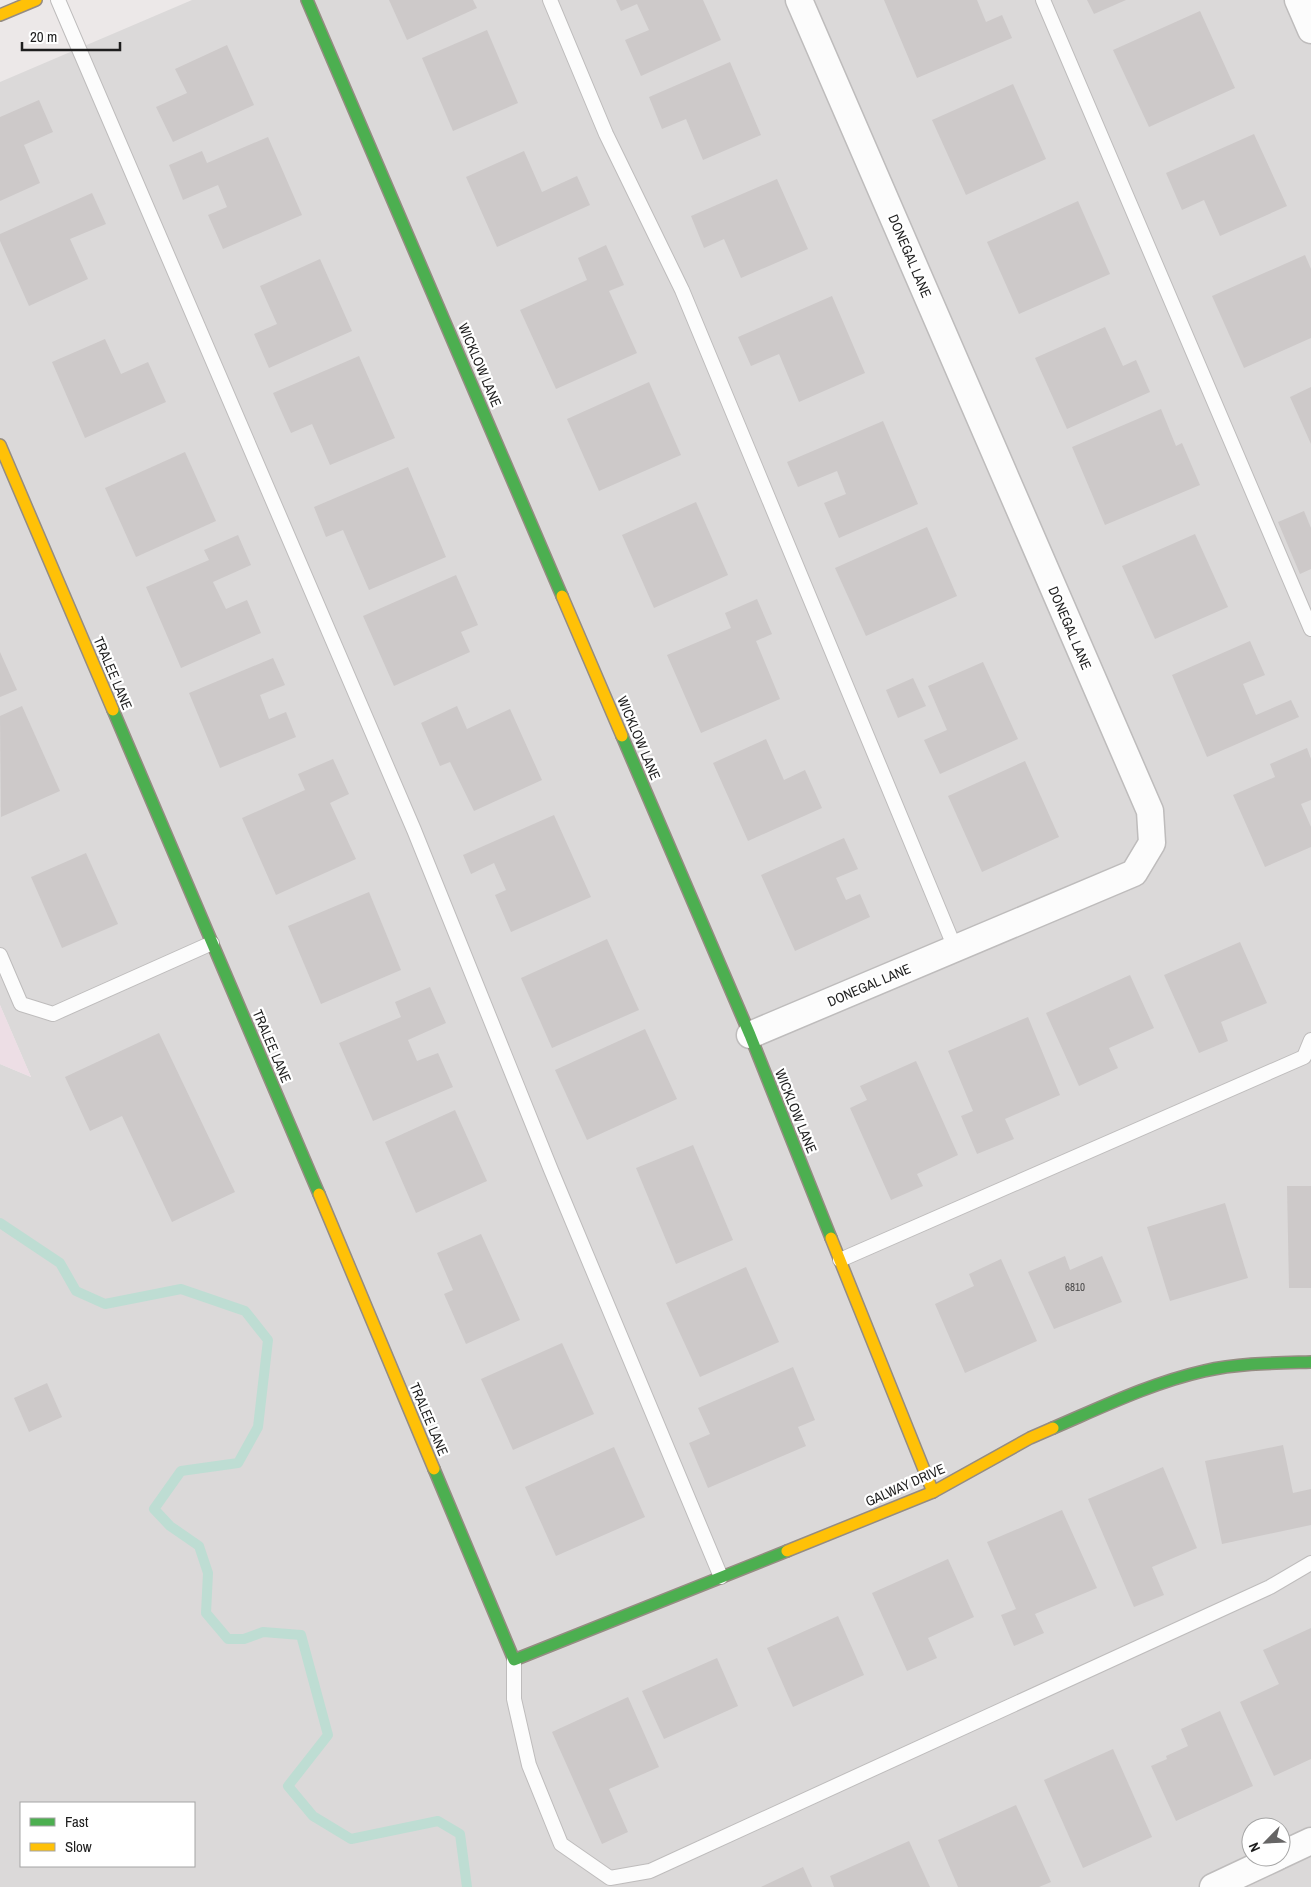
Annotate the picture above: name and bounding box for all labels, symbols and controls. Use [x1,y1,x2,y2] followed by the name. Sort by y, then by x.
[22,20,120,52] scale bar
[30,26,57,47] text: 20 m
[884,212,936,300] street label: DONEGAL LANE
[454,320,506,410] street label: WICKLOW LANE
[1044,584,1096,672] street label: DONEGAL LANE
[90,634,136,712] street label: TRALEE LANE
[613,693,665,783] street label: WICKLOW LANE
[825,959,913,1011] street label: DONEGAL LANE
[249,1007,295,1085] street label: TRALEE LANE
[771,1066,821,1156] street label: WICKLOW LANE
[1065,1280,1085,1294] house number: 6810
[406,1380,452,1458] street label: TRALEE LANE
[862,1459,948,1511] street label: GALWAY DRIVE
[20,1802,195,1867] legend
[65,1811,89,1832] text: Fast
[1241,1817,1291,1867] north arrow
[65,1836,92,1857] text: Slow
[1244,1840,1264,1855] text: N

